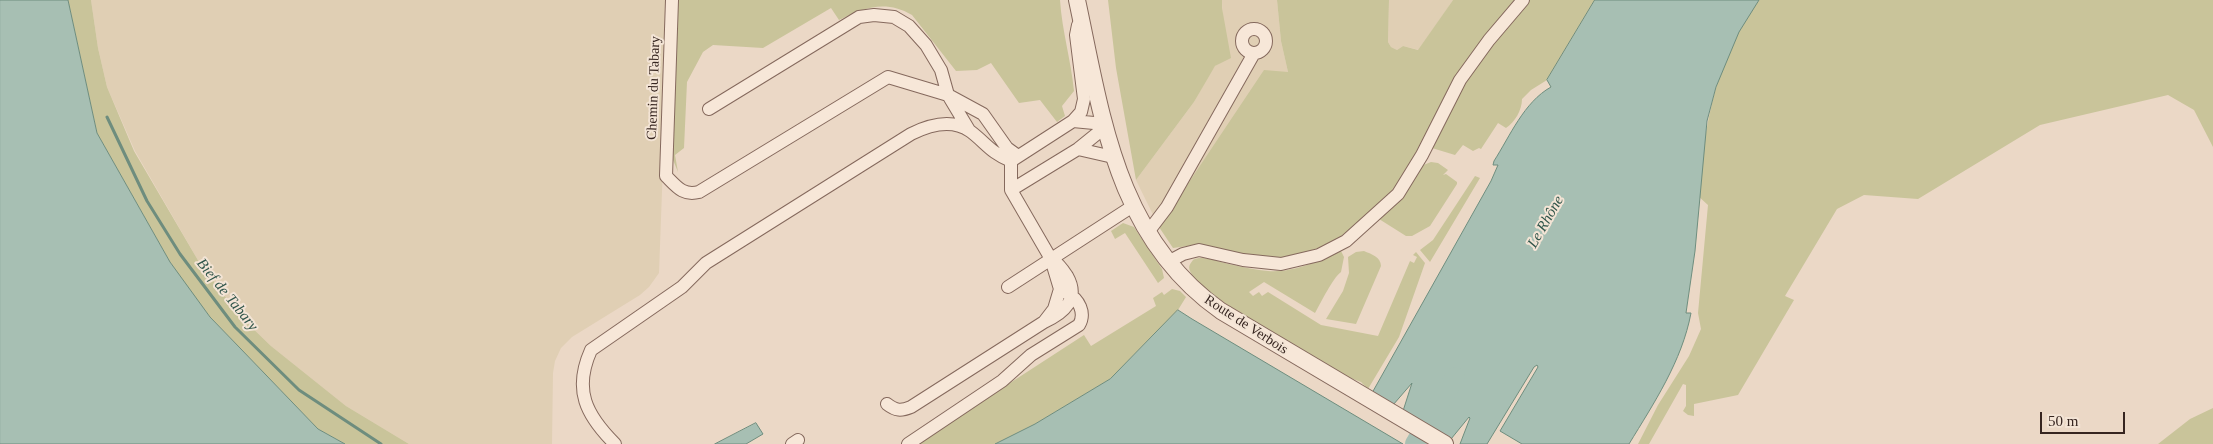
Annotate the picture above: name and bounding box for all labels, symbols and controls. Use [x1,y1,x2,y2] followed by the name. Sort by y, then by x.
[644,36,664,140] street label: Chemin du Tabary
[1524,193,1568,251] water label: Le Rhône
[192,255,262,335] water label: Bief de Tabary
[1201,292,1291,358] street label: Route de Verbois
[2043,402,2128,434] scale bar
[2048,413,2078,429] text: 50 m

